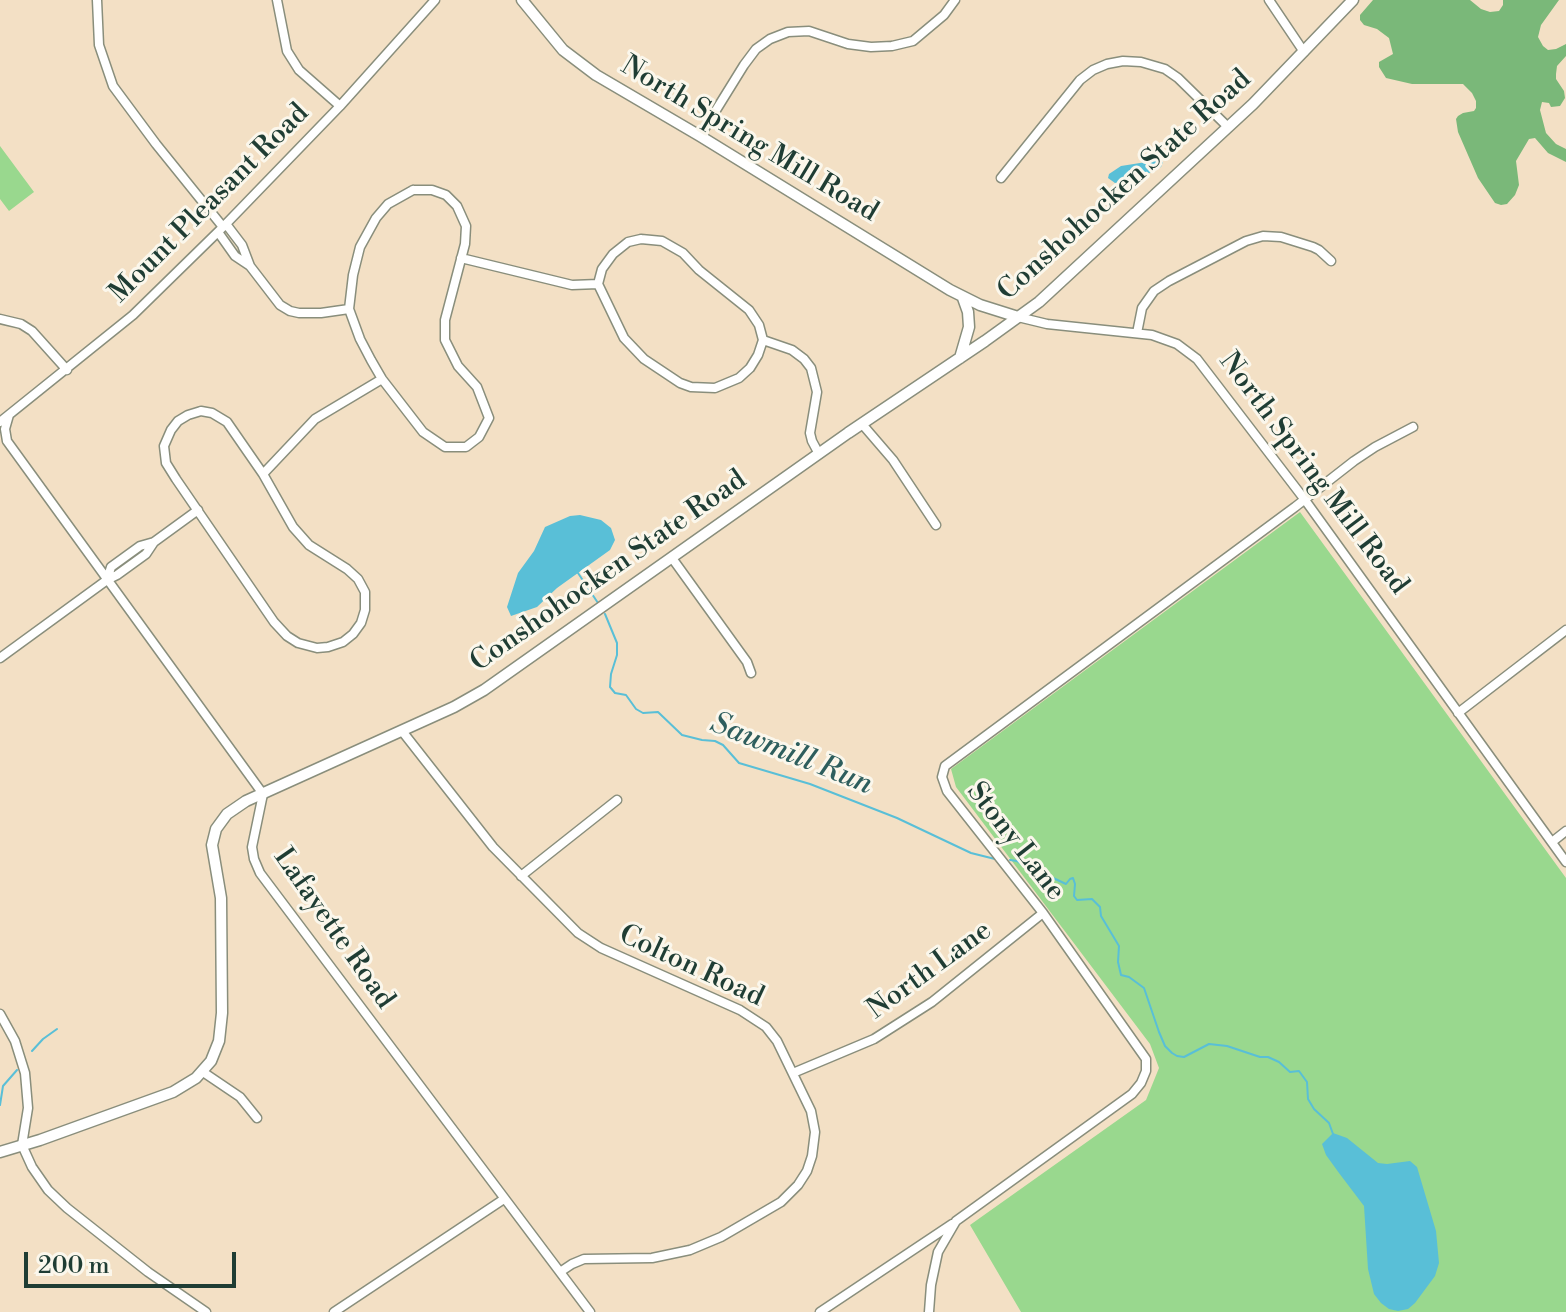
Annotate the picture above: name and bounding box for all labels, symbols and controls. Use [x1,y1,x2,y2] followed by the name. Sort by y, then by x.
[614,50,884,230] street label: North Spring Mill Road
[992,63,1258,309] street label: Conshohocken State Road
[103,97,317,311] street label: Mount Pleasant Road
[1211,346,1415,602] street label: North Spring Mill Road
[465,464,753,680] street label: Conshohocken State Road
[705,706,877,804] water label: Sawmill Run
[958,776,1072,908] street label: Stony Lane
[265,842,401,1016] street label: Lafayette Road
[861,915,999,1027] street label: North Lane
[613,919,769,1015] street label: Colton Road
[28,1236,240,1286] scale bar
[38,1251,109,1281] text: 200 m

